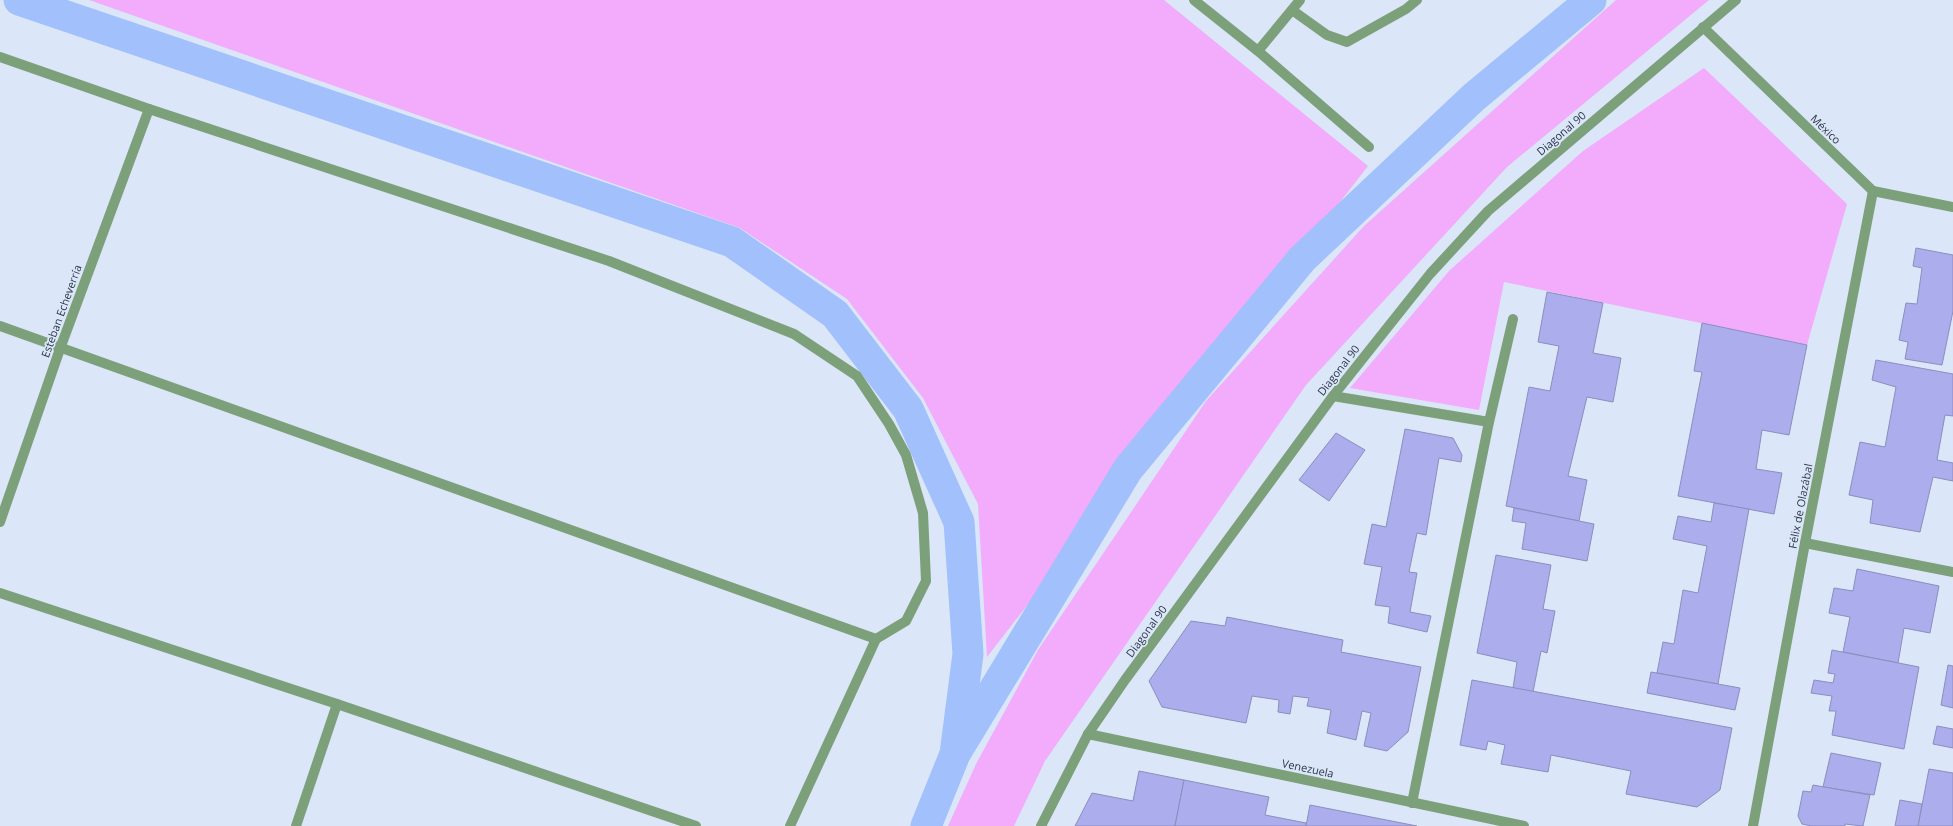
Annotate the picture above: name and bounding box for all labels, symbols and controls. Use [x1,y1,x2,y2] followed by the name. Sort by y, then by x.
[1533,107,1589,159] street label: Diagonal 90
[1808,111,1845,147] street label: México
[37,263,85,359] street label: Esteban Echeverría
[1313,342,1363,398] street label: Diagonal 90
[1784,462,1816,550] street label: Félix de Olazábal
[1122,602,1170,660] street label: Diagonal 90
[1281,755,1335,781] street label: Venezuela

